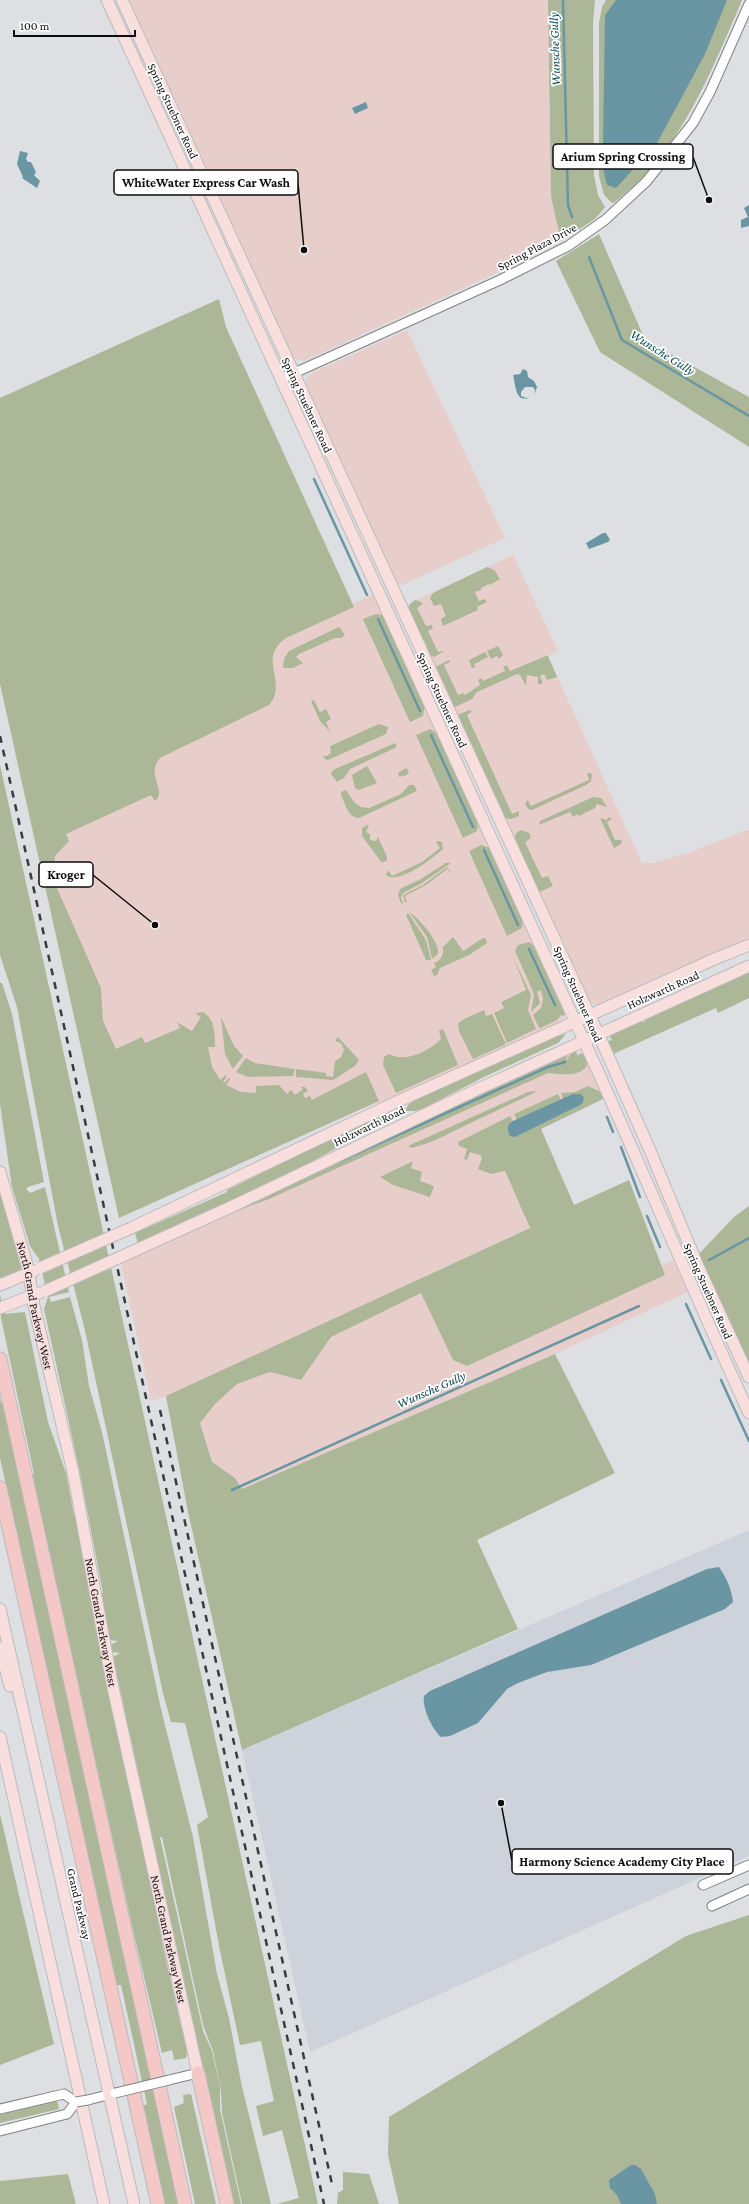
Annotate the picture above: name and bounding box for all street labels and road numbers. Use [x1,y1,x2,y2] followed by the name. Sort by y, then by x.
[145,61,202,162] street label: Spring Stuebner Road
[495,220,579,274] street label: Spring Plaza Drive
[279,355,336,456] street label: Spring Stuebner Road
[414,650,471,751] street label: Spring Stuebner Road
[551,944,606,1045] street label: Spring Stuebner Road
[625,968,702,1012] street label: Holzwarth Road
[331,1102,408,1149] street label: Holzwarth Road
[14,1240,56,1372] street label: North Grand Parkway West
[681,1241,736,1342] street label: Spring Stuebner Road
[82,1557,120,1689] street label: North Grand Parkway West
[64,1867,94,1942] street label: Grand Parkway
[148,1874,190,2006] street label: North Grand Parkway West

